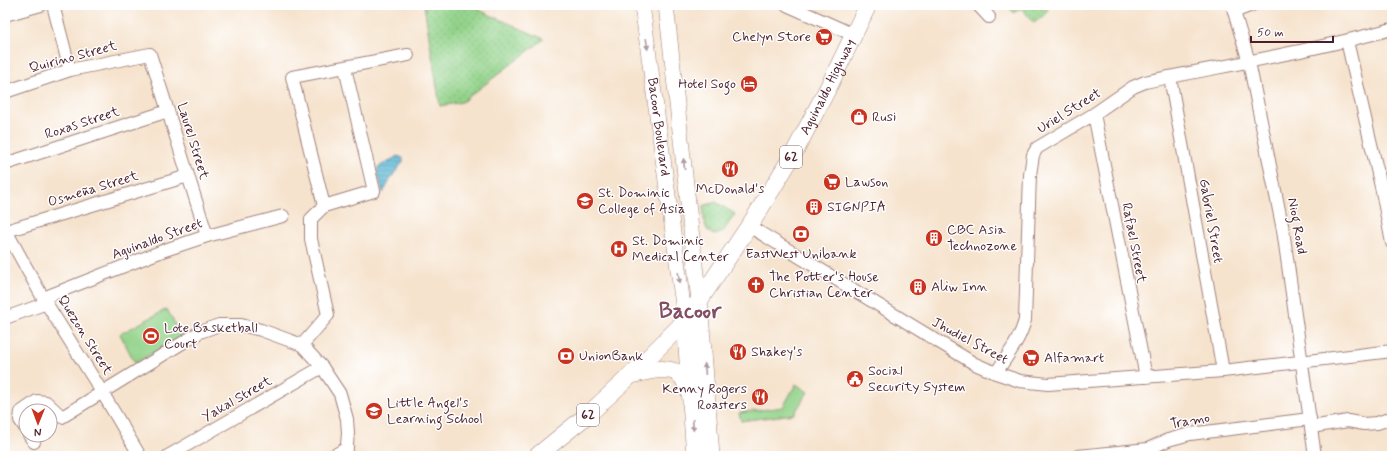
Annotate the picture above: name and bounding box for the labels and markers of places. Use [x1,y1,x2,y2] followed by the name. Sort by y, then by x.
[814,27,834,47] supermarket icon: Chelyn Store
[732,28,811,46] place label: Chelyn Store
[739,74,759,94] hotel icon: Hotel Sogo
[678,75,736,95] place label: Hotel Sogo
[849,107,869,127] shop icon: Rusi
[872,108,896,126] place label: Rusi
[720,159,740,179] restaurant icon: McDonald's
[822,172,842,192] supermarket icon: Lawson
[845,173,888,191] place label: Lawson
[696,180,764,198] place label: McDonald's
[598,184,685,218] place label: St. Dominic College of Asia
[575,191,595,211] school or university icon: St. Dominic College of Asia
[804,197,824,217] building icon: SIGNPIA
[827,198,886,216] place label: SIGNPIA
[947,221,1017,255] place label: CBC Asia Technozone
[791,224,811,244] bank icon: EastWest Unibank
[924,228,944,248] building icon: CBC Asia Technozone
[632,232,729,266] place label: St. Dominic Medical Center
[609,239,629,259] hospital icon: St. Dominic Medical Center
[745,245,857,263] place label: EastWest Unibank
[769,268,879,302] place label: The Potter's House Christian Center
[746,275,766,295] church icon: The Potter's House Christian Center
[908,277,928,297] building icon: Aliw Inn
[931,278,988,296] place label: Aliw Inn
[164,319,258,353] place label: Lote Basketball Court
[141,326,161,346] sports icon: Lote Basketball Court
[728,342,748,362] restaurant icon: Shakey's
[751,343,802,361] place label: Shakey's
[556,346,576,366] bank icon: UnionBank
[579,347,643,365] place label: UnionBank
[1021,348,1041,368] supermarket icon: Alfamart
[1044,349,1104,367] place label: Alfamart
[868,362,965,396] place label: Social Security System
[845,369,865,389] public building icon: Social Security System
[662,380,747,414] place label: Kenny Rogers Roasters
[750,387,770,407] restaurant icon: Kenny Rogers Roasters
[387,394,483,430] place label: Little Angel's Learning School
[364,401,384,421] school or university icon: Little Angel's Learning School

